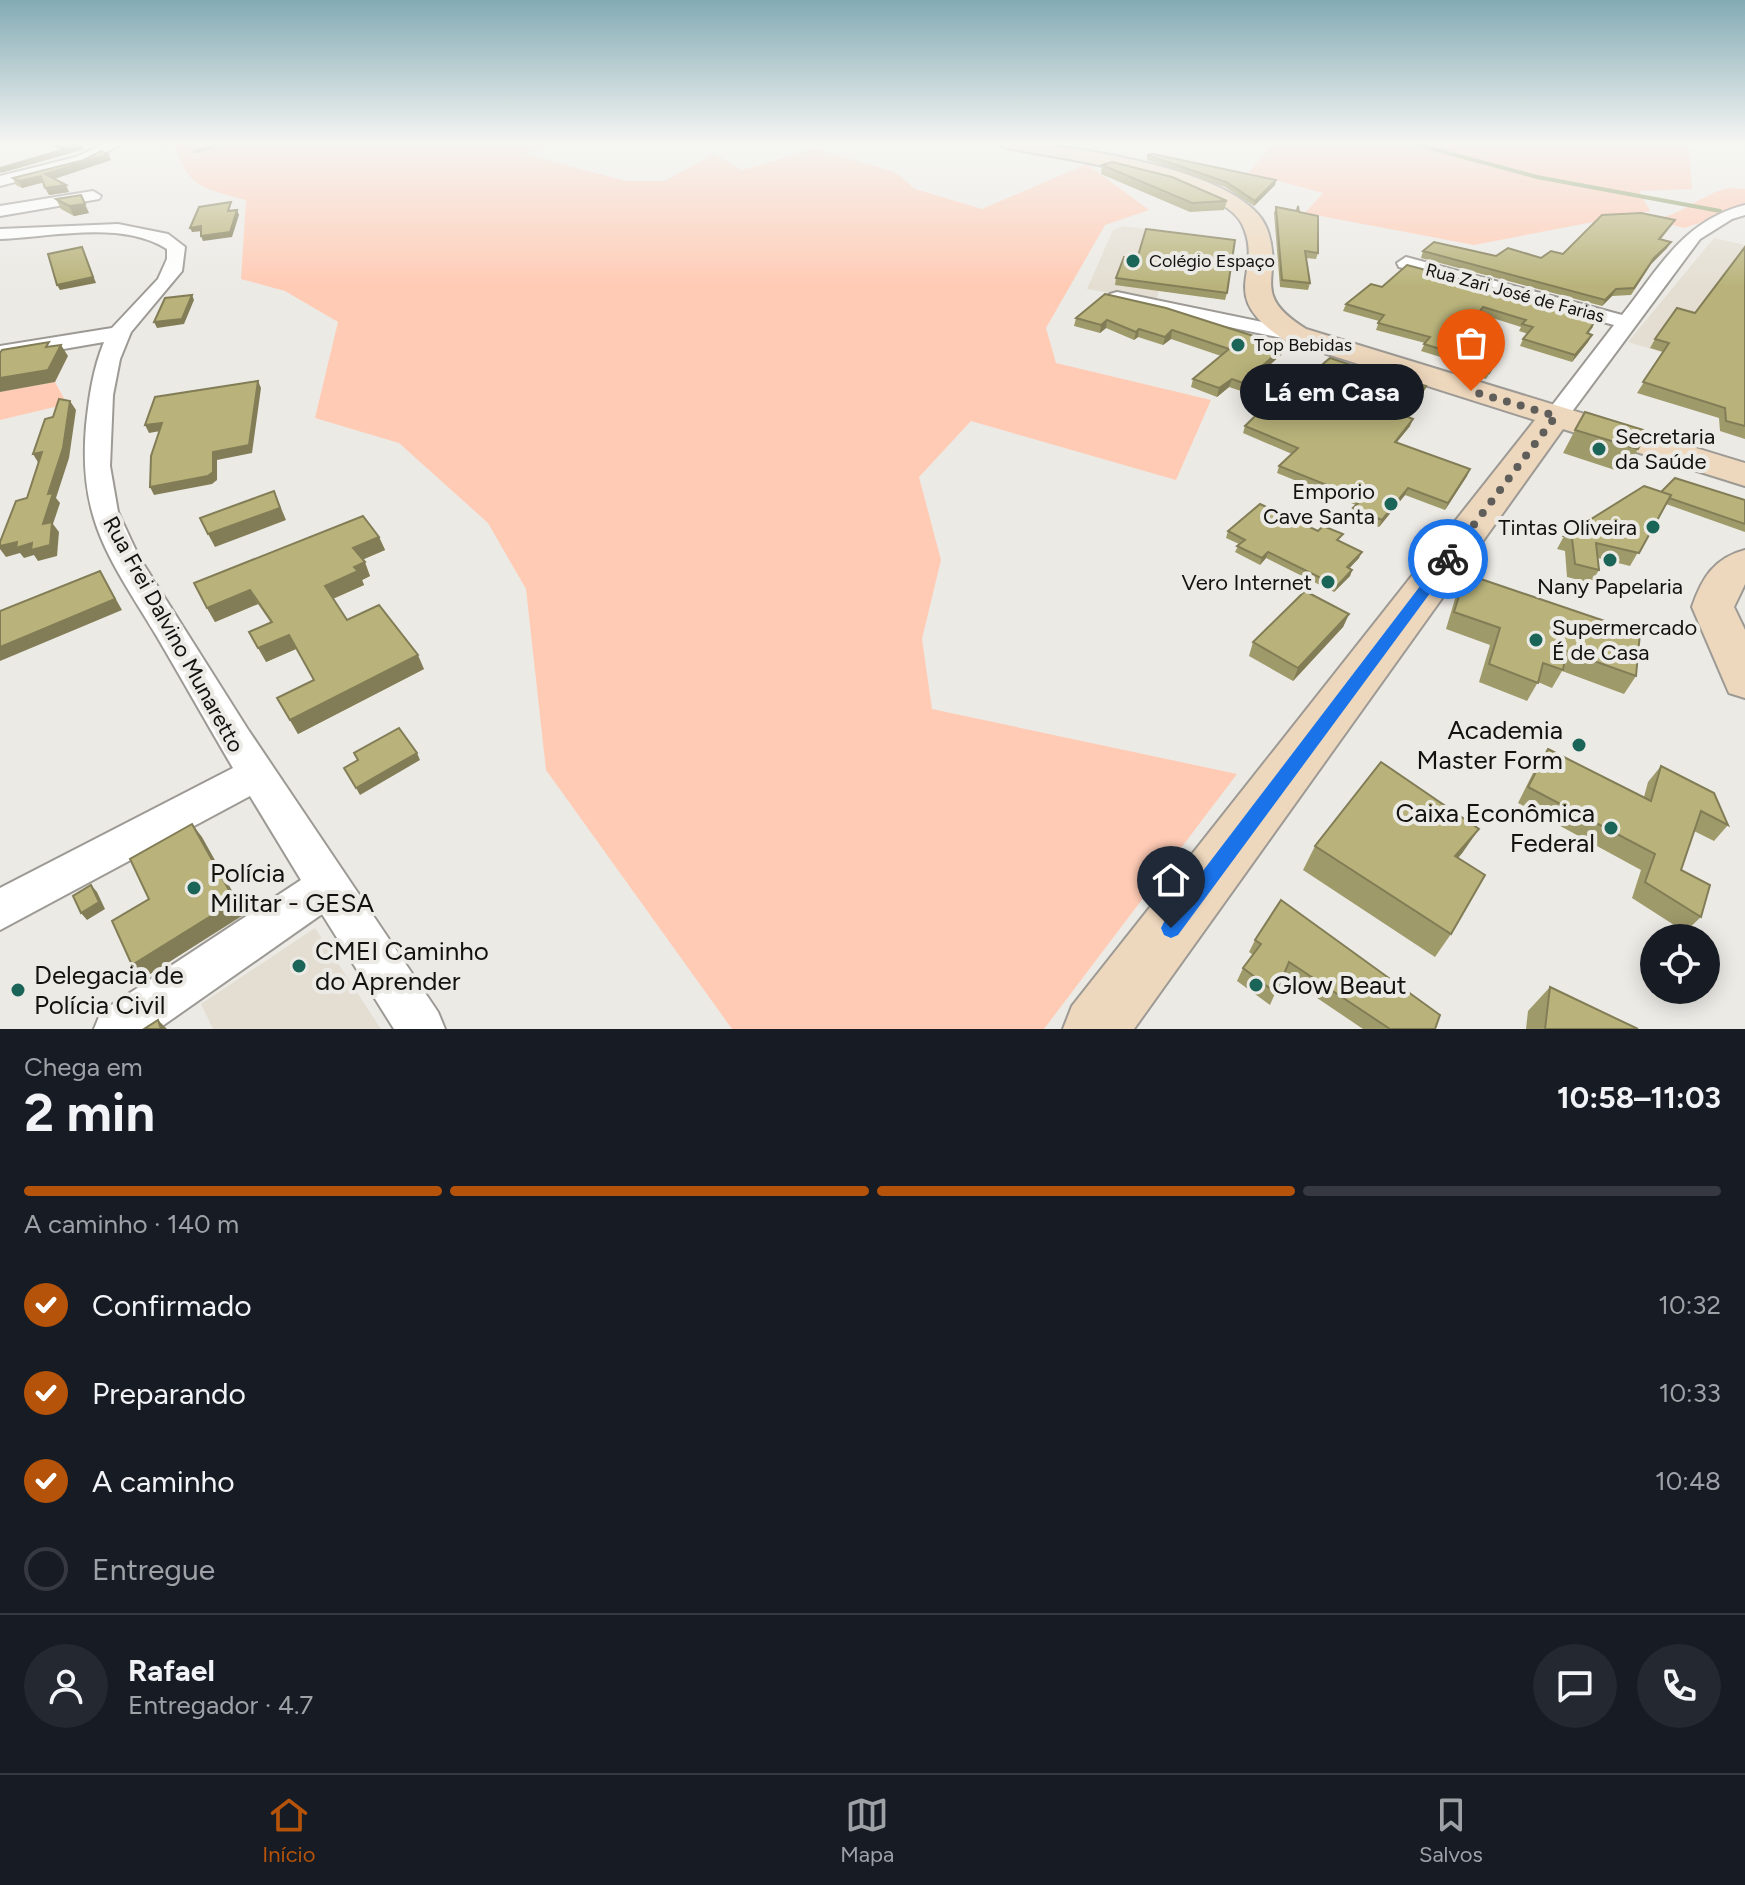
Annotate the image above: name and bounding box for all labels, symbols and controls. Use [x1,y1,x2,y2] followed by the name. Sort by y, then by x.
[1149,250,1275,272] place label: Colégio Espaço
[1124,252,1142,270] marker: Colégio Espaço
[1423,259,1607,327] street label: Rua Zari José de Farias
[1437,309,1505,391] pin
[1449,321,1493,365] icon: bag
[1254,334,1352,356] place label: Top Bebidas
[1229,336,1247,354] marker: Top Bebidas
[1239,363,1423,419] callout: Lá em Casa
[1264,376,1400,408] text: Lá em Casa
[1615,423,1715,475] place label: Secretaria da Saúde
[1590,440,1608,458] marker: Secretaria da Saúde
[1263,478,1375,530] place label: Emporio Cave Santa
[1382,495,1400,513] marker: Emporio Cave Santa
[97,511,250,757] street label: Rua Frei Dalvino Munaretto
[1498,514,1637,541] place label: Tintas Oliveira
[1644,518,1662,536] marker: Tintas Oliveira
[1408,519,1488,599] courier
[1426,537,1470,581] icon: bike
[1601,551,1619,569] marker: Nany Papelaria
[1181,569,1312,596] place label: Vero Internet
[1319,573,1337,591] marker: Vero Internet
[1537,573,1683,600] place label: Nany Papelaria
[1552,614,1697,666] place label: Supermercado É de Casa
[1527,631,1545,649] marker: Supermercado É de Casa
[1416,714,1563,776] place label: Academia Master Form
[1570,736,1588,754] marker: Academia Master Form
[1395,797,1595,859] place label: Caixa Econômica Federal
[1602,819,1620,837] marker: Caixa Econômica Federal
[1137,846,1205,928] pin
[210,857,374,919] place label: Polícia Militar - GESA
[1149,858,1193,902] icon: home
[185,879,203,897] marker: Polícia Militar - GESA
[1640,924,1720,1004] map controls
[1640,924,1720,1004] button: locate
[315,935,489,997] place label: CMEI Caminho do Aprender
[290,957,308,975] marker: CMEI Caminho do Aprender
[34,959,184,1021] place label: Delegacia de Polícia Civil
[1272,969,1407,1001] place label: Glow Beaut
[1247,976,1265,994] marker: Glow Beaut
[9,981,27,999] marker: Delegacia de Polícia Civil
[24,1051,143,1083] text: Chega em
[1557,1079,1721,1116] text: 10:58–11:03
[24,1082,155,1144] text: 2 min
[24,1208,239,1240] text: A caminho · 140 m
[24,1283,68,1327] icon: check
[92,1287,252,1324] text: Confirmado
[1658,1289,1721,1321] text: 10:32
[24,1371,68,1415] icon: check
[92,1375,246,1412] text: Preparando
[1659,1377,1721,1409] text: 10:33
[24,1459,68,1503] icon: check
[92,1463,235,1500] text: A caminho
[1655,1465,1721,1497] text: 10:48
[92,1551,215,1588] text: Entregue
[24,1644,108,1728] button: person
[1533,1644,1617,1728] button: chat
[1637,1644,1721,1728] button: phone
[128,1652,215,1689] text: Rafael
[128,1689,313,1721] text: Entregador · 4.7
[262,1793,315,1868] tab: Início
[840,1793,894,1868] tab: Mapa
[1419,1793,1483,1868] tab: Salvos

